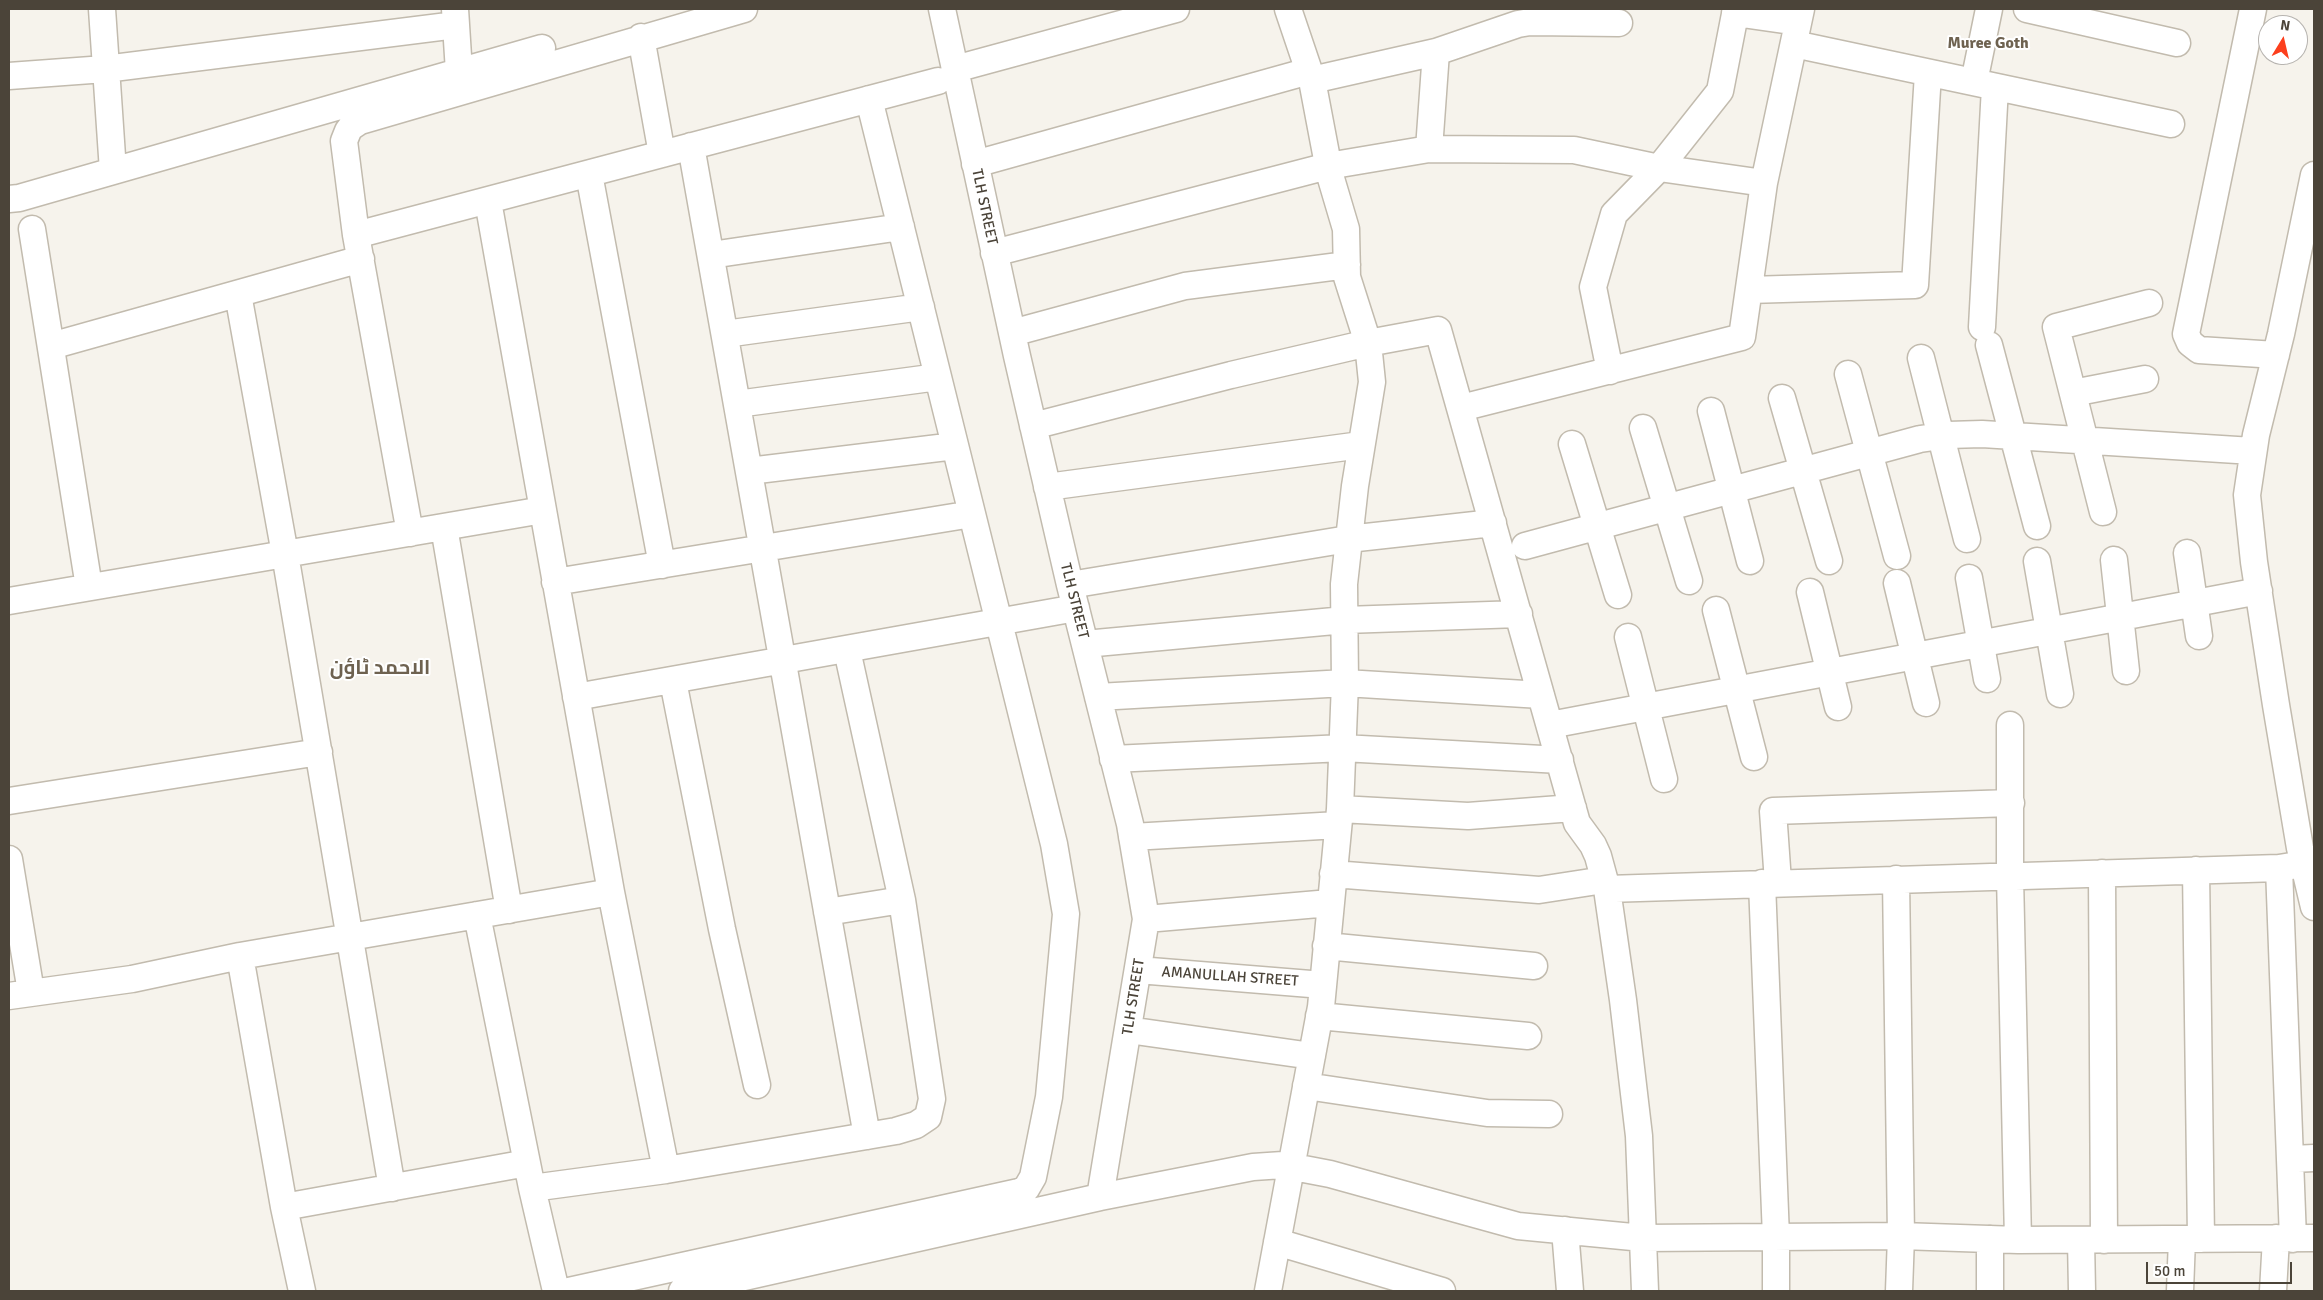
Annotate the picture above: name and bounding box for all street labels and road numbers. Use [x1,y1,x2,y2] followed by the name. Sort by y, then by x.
[967,167,1001,247] street label: TLH STREET
[1056,561,1092,641] street label: TLH STREET
[1119,957,1149,1037] street label: TLH STREET
[1161,963,1299,991] street label: AMANULLAH STREET

